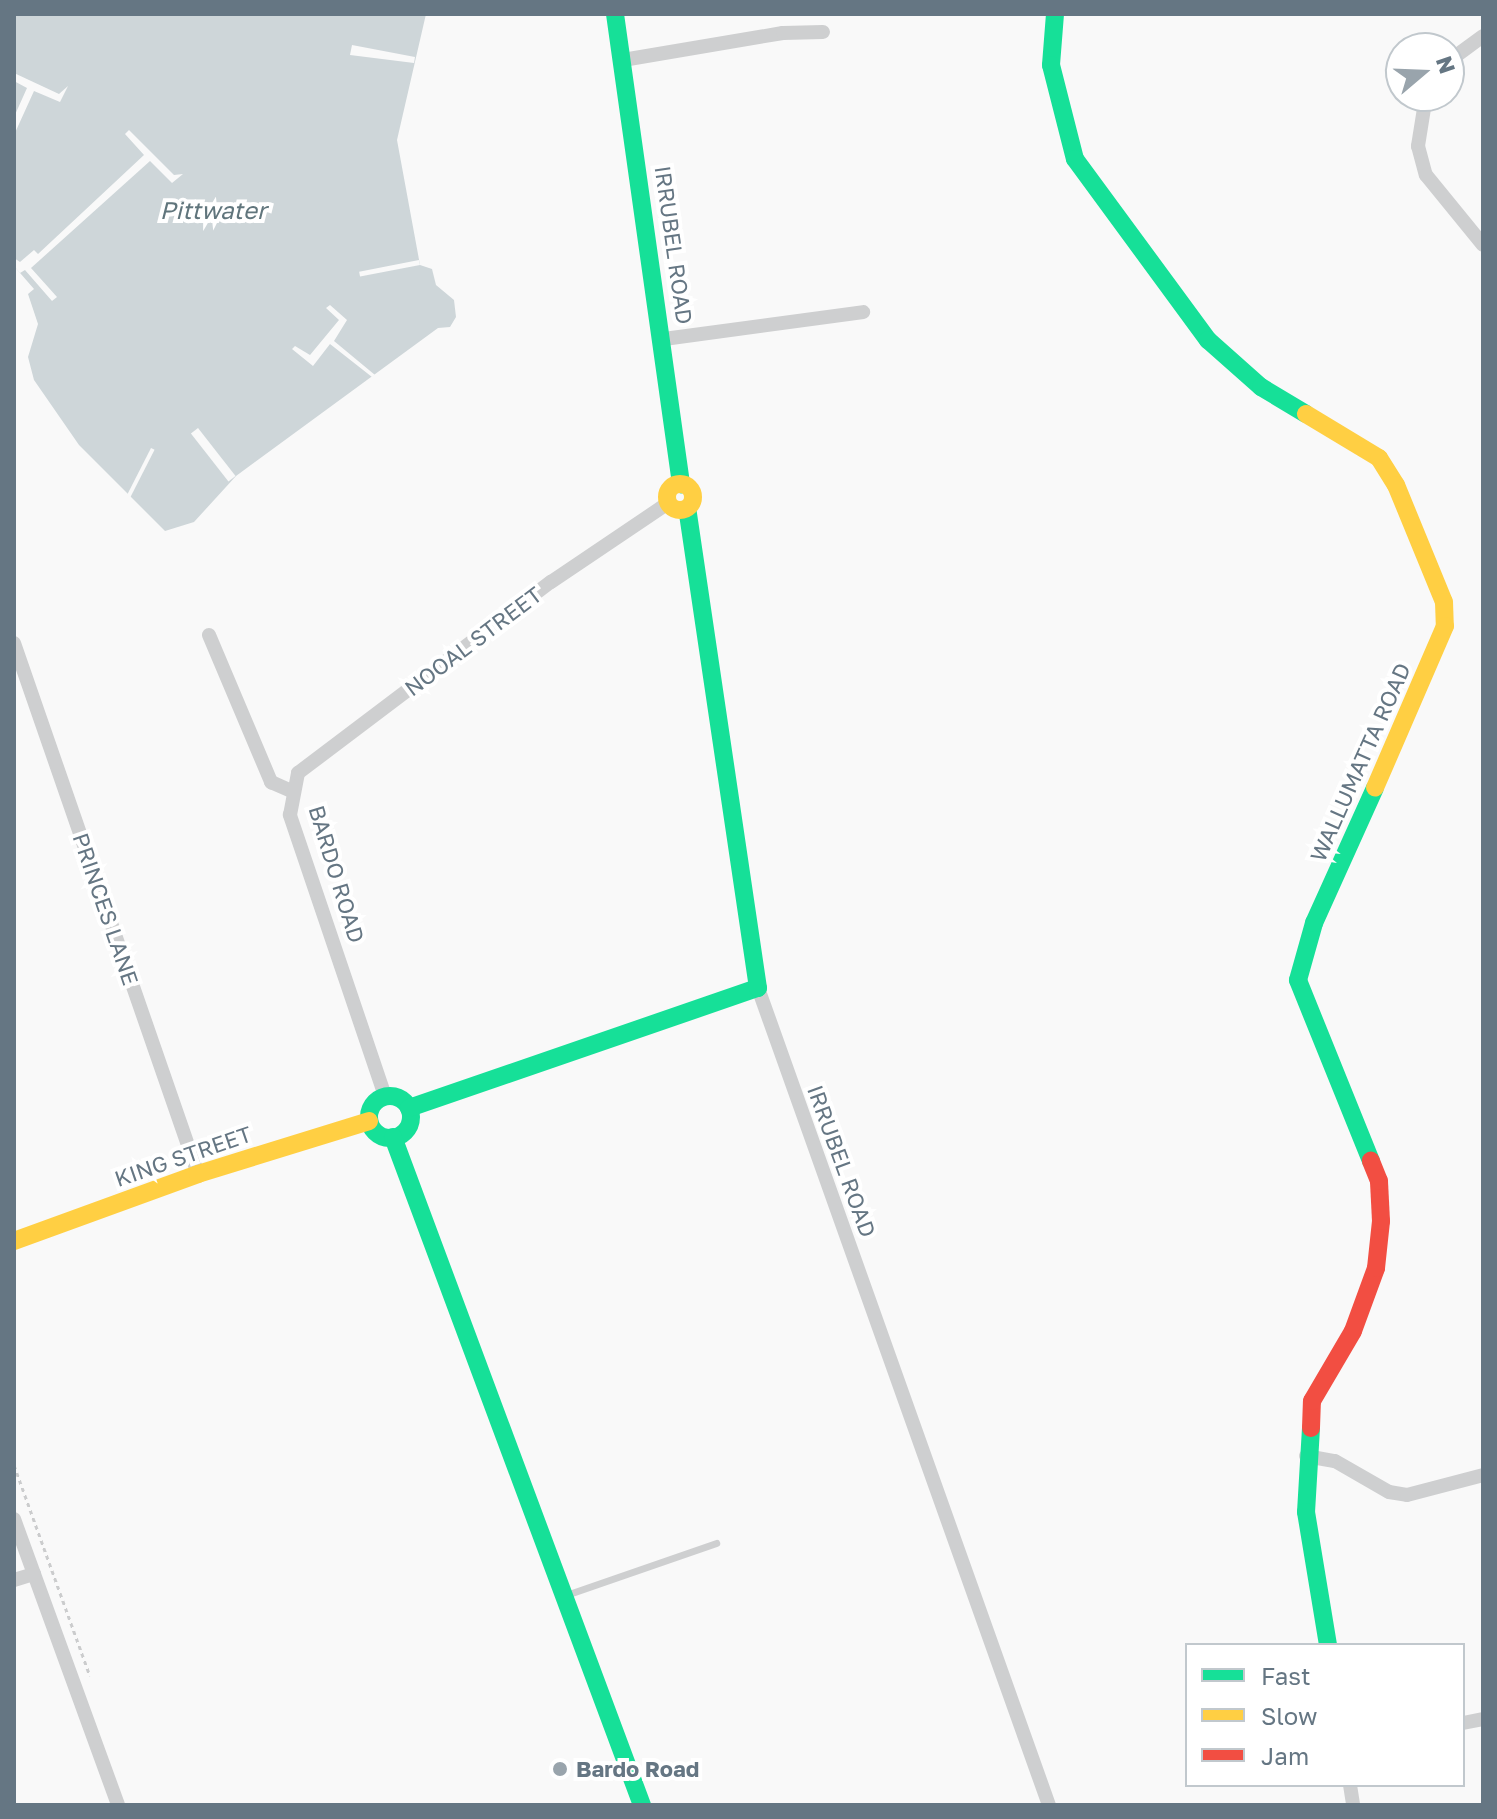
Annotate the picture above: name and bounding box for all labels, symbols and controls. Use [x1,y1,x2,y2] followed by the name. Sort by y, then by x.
[1385,32,1465,112] north arrow
[1431,52,1462,77] text: N
[650,164,698,326] street label: IRRUBEL ROAD
[160,196,266,224] water label: Pittwater
[399,581,547,701] street label: NOOAL STREET
[1304,659,1416,865] street label: WALLUMATTA ROAD
[304,802,370,946] street label: BARDO ROAD
[68,830,144,988] street label: PRINCES LANE
[802,1081,882,1241] street label: IRRUBEL ROAD
[111,1120,255,1192] street label: KING STREET
[1185,1643,1465,1787] legend
[1261,1661,1311,1690] text: Fast
[1261,1701,1317,1730] text: Slow
[1261,1741,1309,1770] text: Jam
[576,1756,699,1782] place label: Bardo Road
[551,1760,569,1778] marker: Bardo Road

